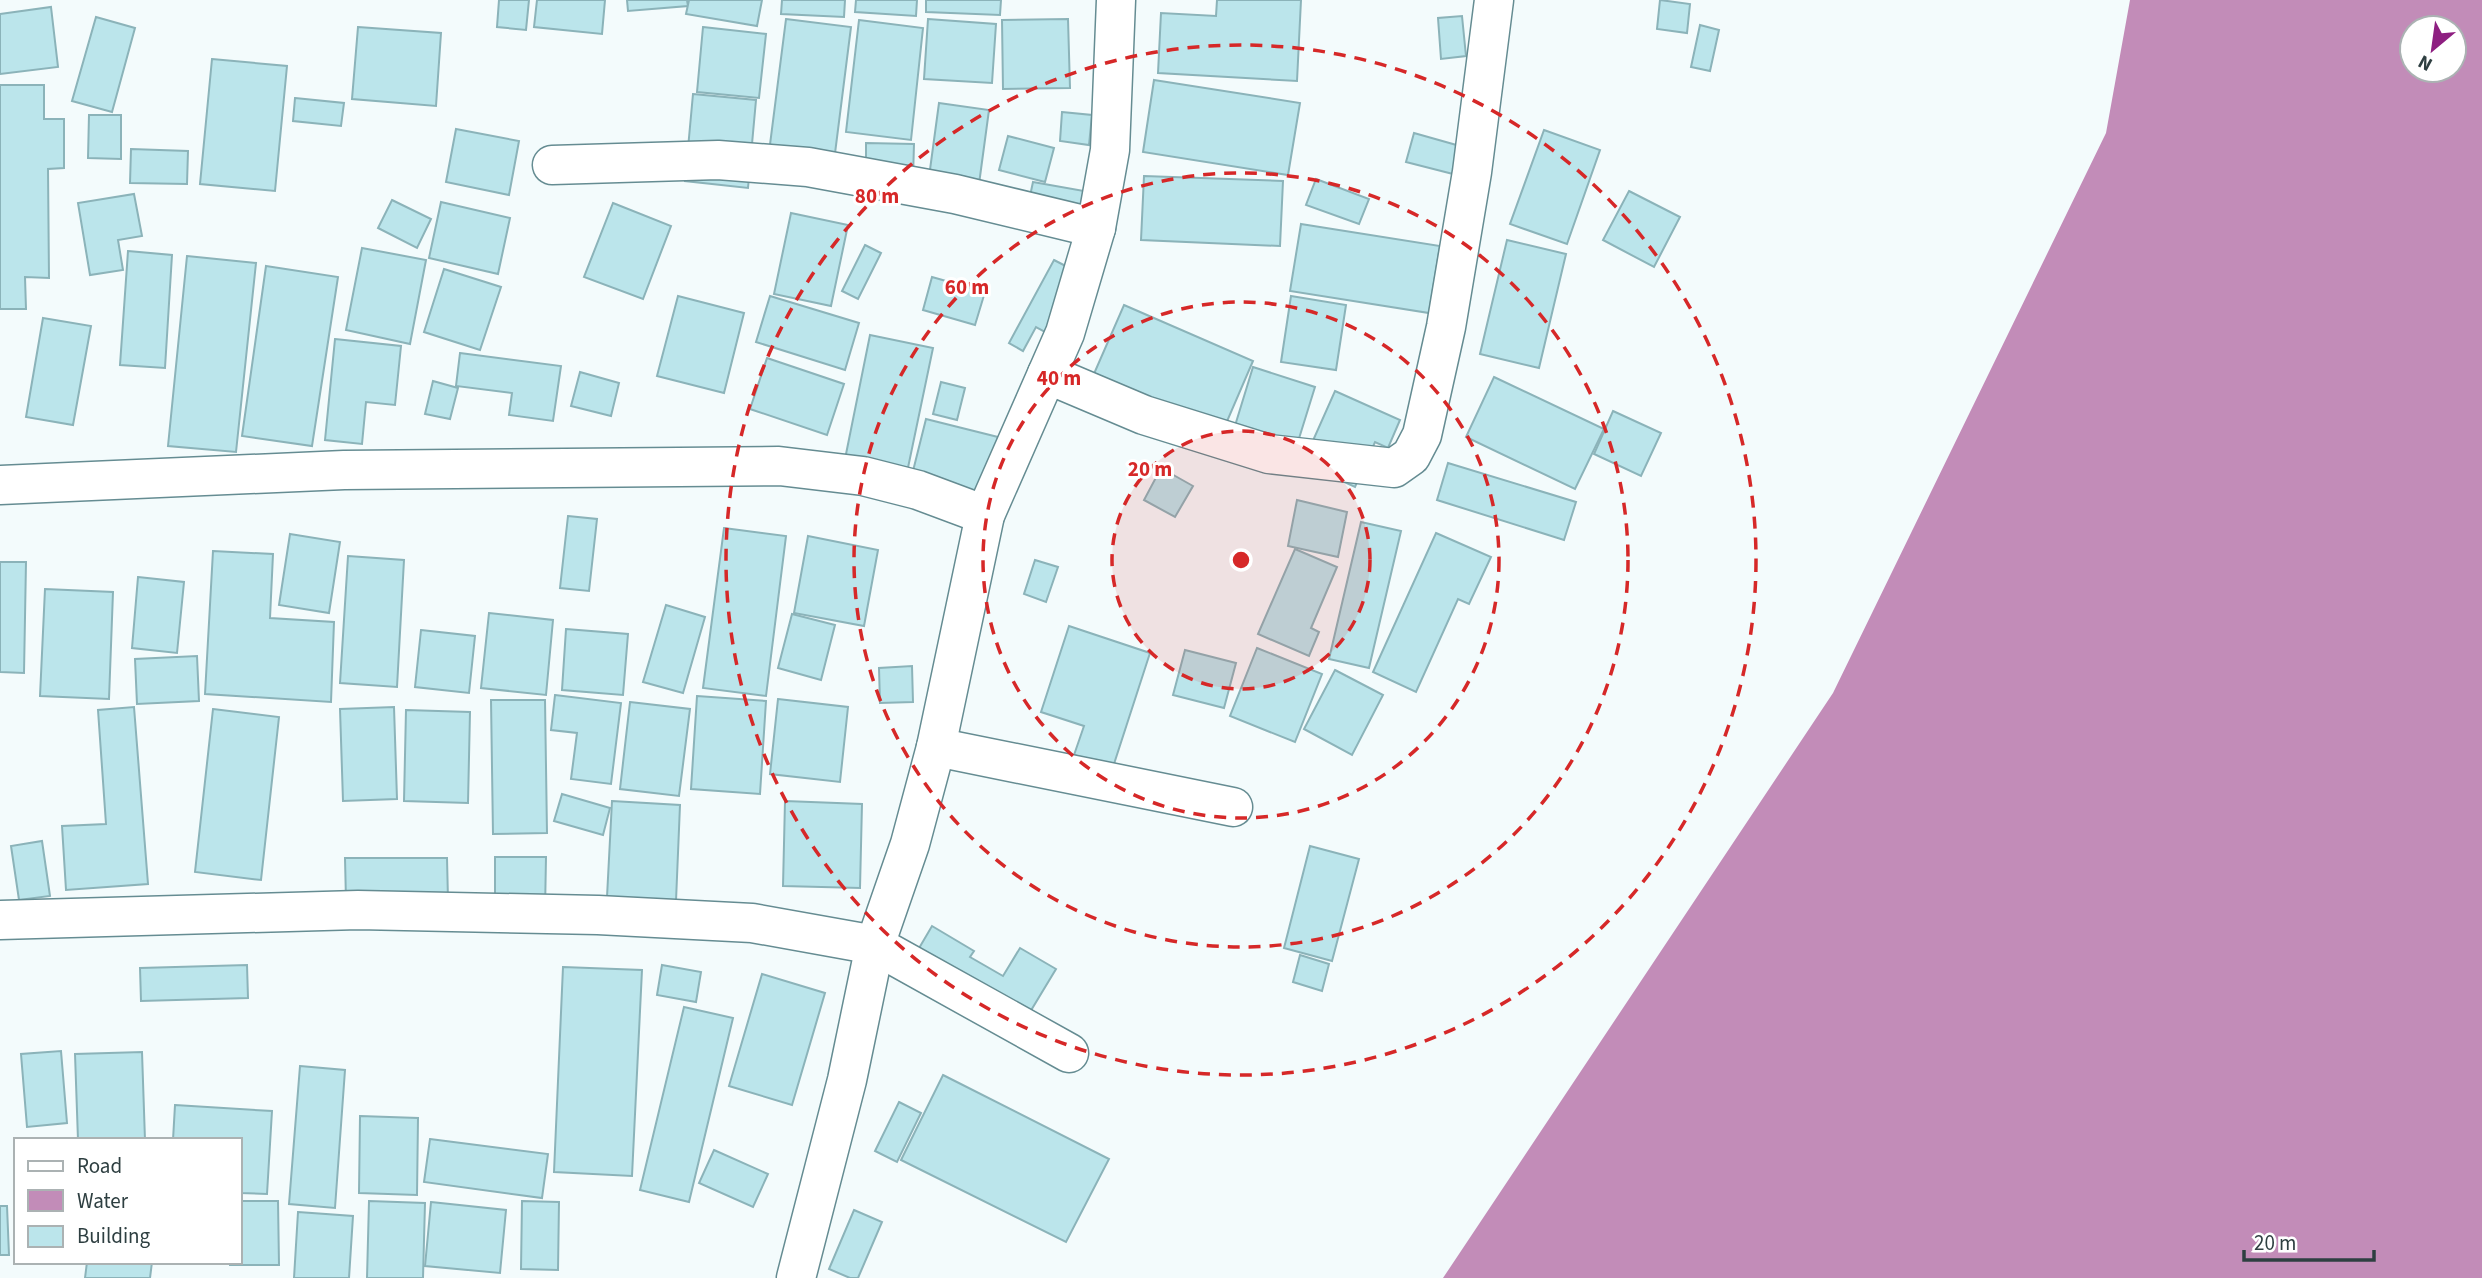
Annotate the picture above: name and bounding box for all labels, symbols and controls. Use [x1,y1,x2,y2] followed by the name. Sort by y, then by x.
[2398,14,2468,84] north arrow
[2413,48,2438,77] text: N
[855,181,899,211] text: 80 m
[945,272,989,302] text: 60 m
[1037,363,1081,393] text: 40 m
[1128,454,1172,484] text: 20 m
[1229,548,1253,572] centre of rings
[14,1138,242,1264] legend
[77,1151,122,1181] text: Road
[77,1186,129,1216] text: Water
[2244,1218,2374,1262] scale bar
[77,1221,151,1251] text: Building
[2254,1228,2296,1258] text: 20 m

